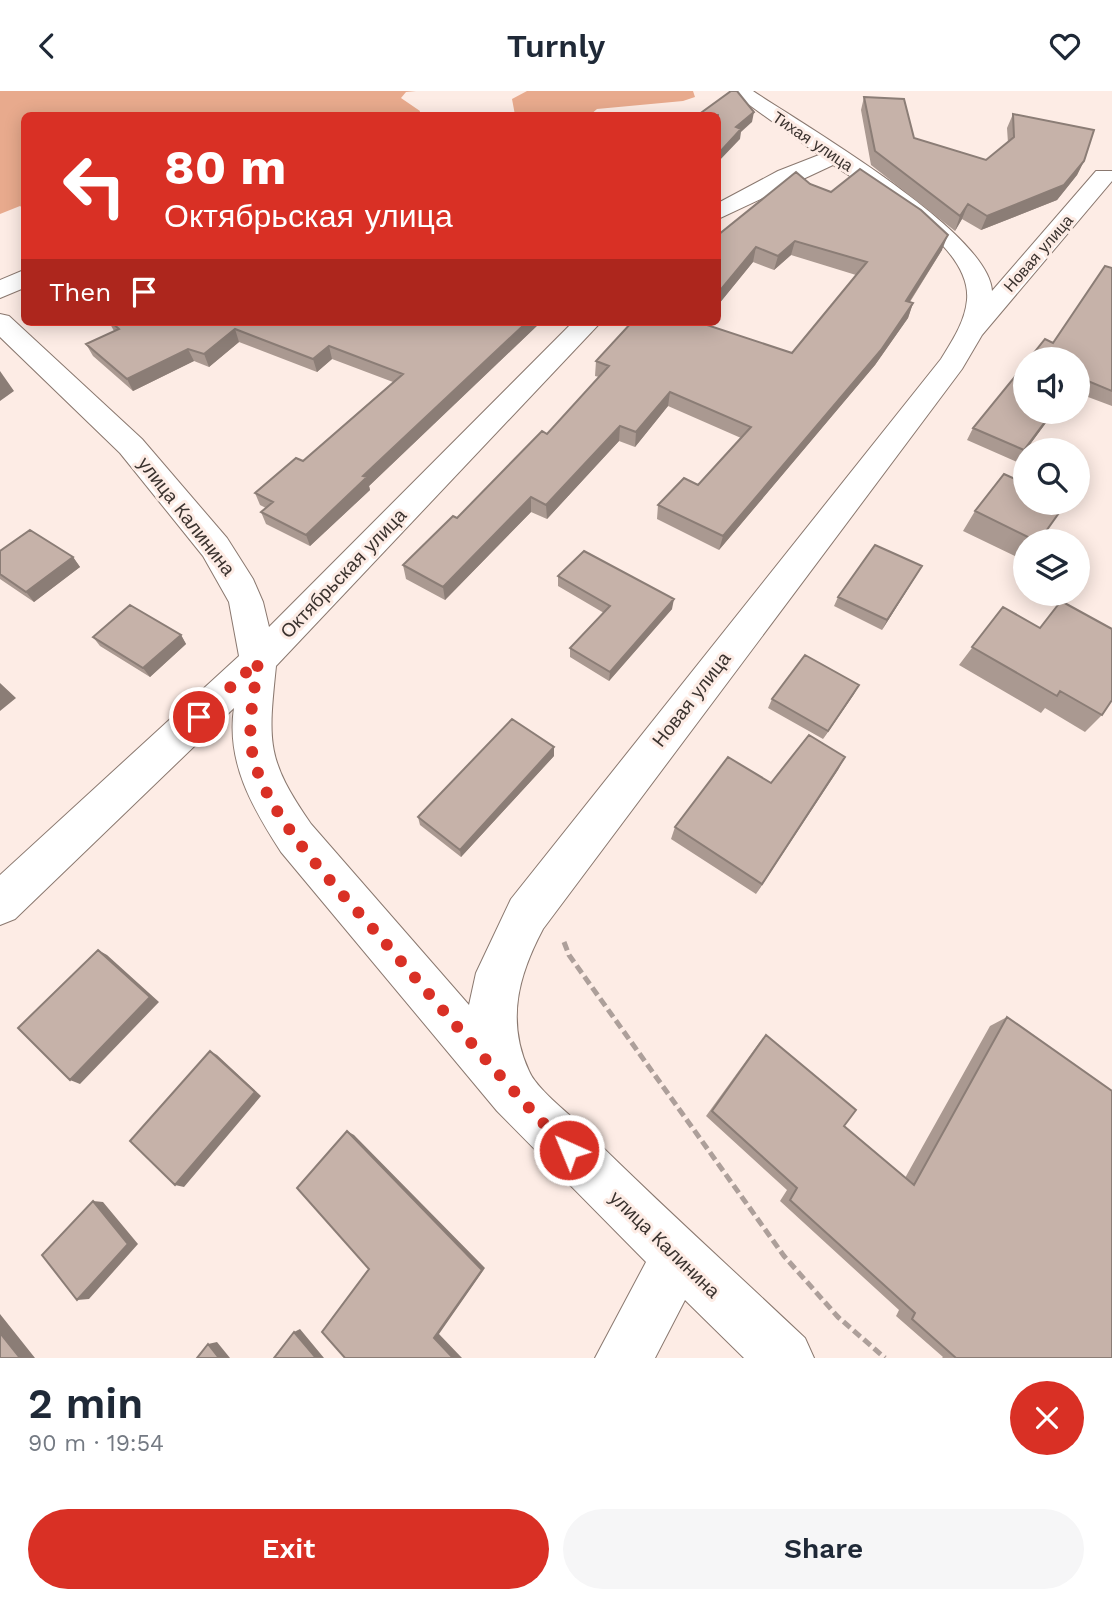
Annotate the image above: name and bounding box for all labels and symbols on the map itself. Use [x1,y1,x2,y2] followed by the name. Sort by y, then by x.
[769,108,857,175] street label: Тихая улица
[1000,211,1077,296] street label: Новая улица
[133,452,240,581] street label: улица Калинина
[276,503,411,643] street label: Октябрьская улица
[647,647,736,751] street label: Новая улица
[169,687,229,747] pin
[532,1113,606,1187] position arrow
[605,1186,725,1303] street label: улица Калинина

